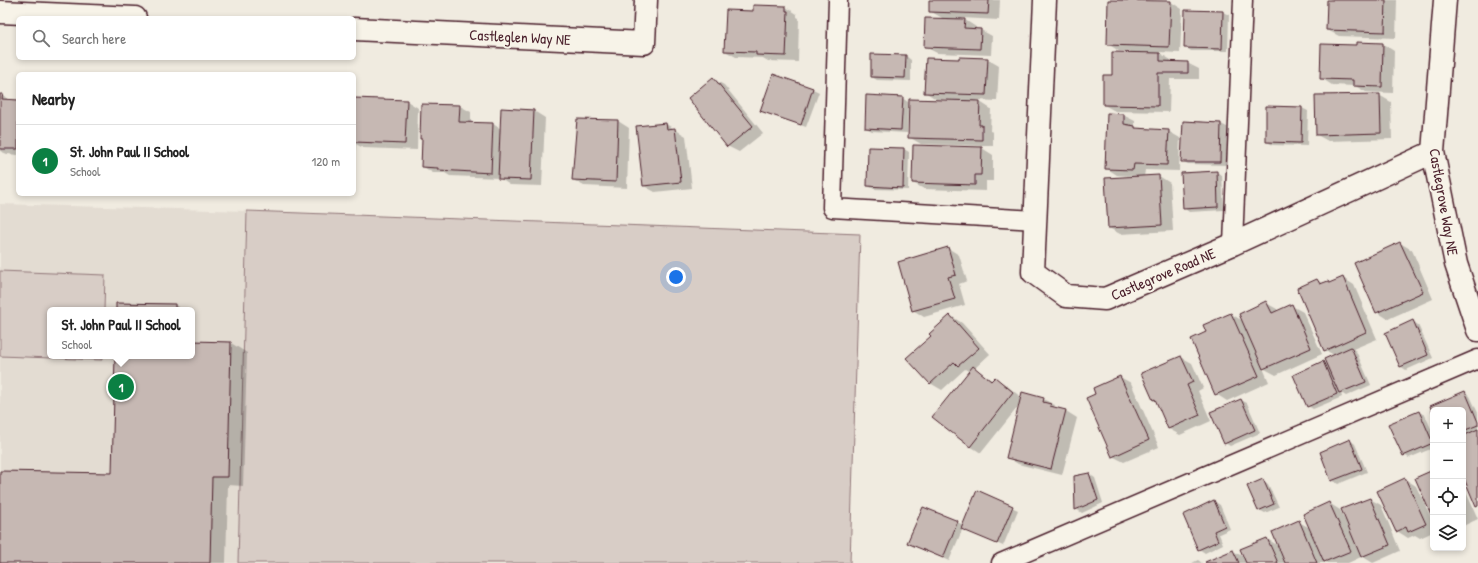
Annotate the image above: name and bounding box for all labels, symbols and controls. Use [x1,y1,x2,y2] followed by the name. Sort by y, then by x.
[16,16,356,60] search box
[469,24,572,50] street label: Castleglen Way NE
[30,27,52,49] icon: search
[62,28,126,49] text: Search here
[32,87,75,110] text: Nearby
[70,141,189,162] text: St. John Paul II School
[1424,147,1464,258] street label: Castlegrove Way NE
[43,152,47,170] text: 1
[312,152,340,170] text: 120 m
[70,162,100,180] text: School
[1108,242,1219,305] street label: Castlegrove Road NE
[666,267,686,287] your location
[47,307,195,359] popup
[62,314,180,335] text: St. John Paul II School
[62,335,92,353] text: School
[108,372,134,402] pin: 1
[1430,407,1466,551] map controls
[1430,407,1466,443] button: +
[1430,443,1466,479] button: −
[1430,479,1466,515] button: locate
[1430,515,1466,551] button: layers

